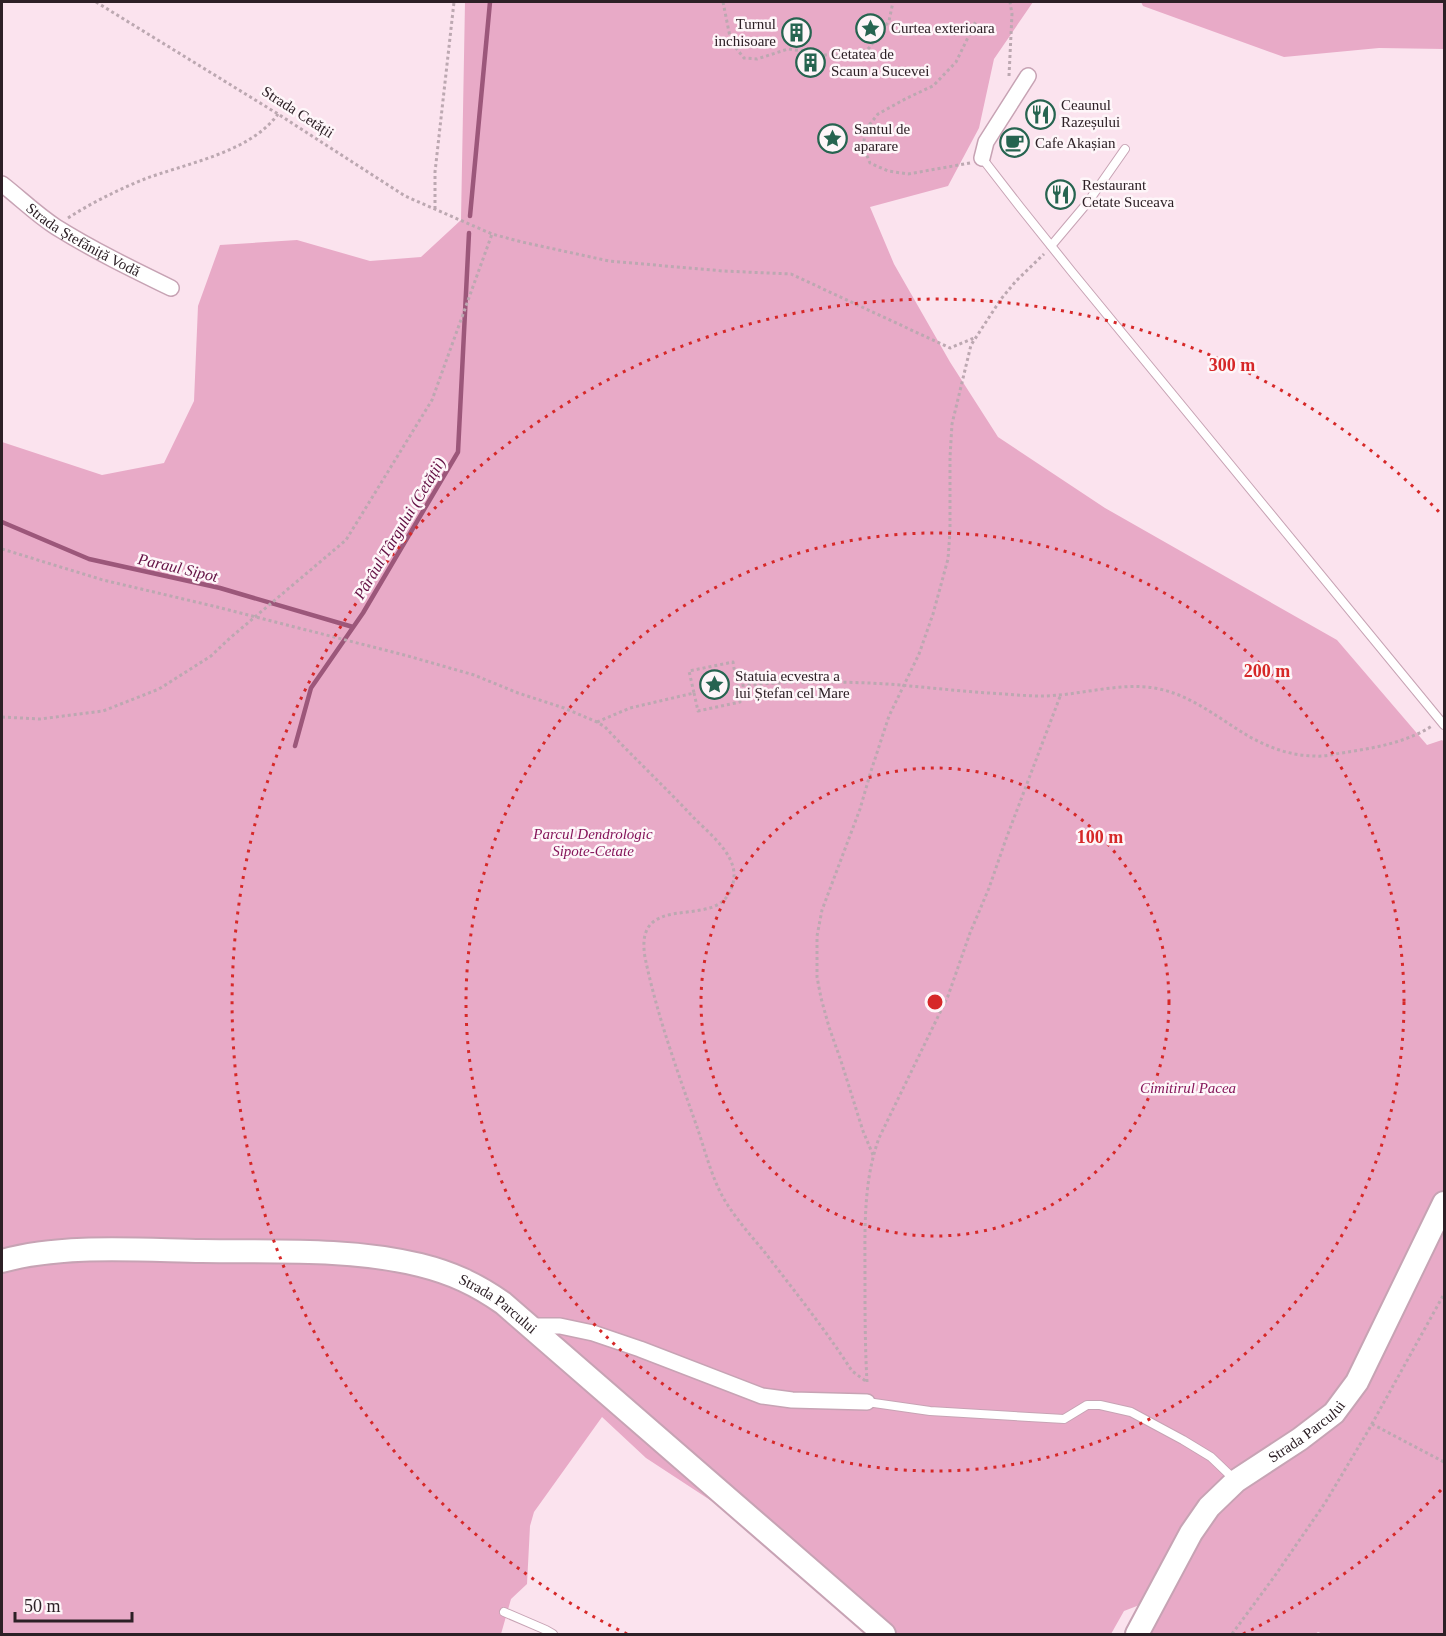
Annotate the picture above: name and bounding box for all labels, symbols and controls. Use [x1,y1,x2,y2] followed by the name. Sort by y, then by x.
[854,12,886,44] place icon: Curtea exterioara
[714,16,776,49] place label: Turnul inchisoare
[781,17,813,49] building icon: Turnul inchisoare
[891,20,995,36] place label: Curtea exterioara
[831,46,929,79] place label: Cetatea de Scaun a Sucevei
[794,47,826,79] building icon: Cetatea de Scaun a Sucevei
[259,83,337,142] street label: Strada Cetății
[1061,97,1120,131] place label: Ceaunul Razeșului
[1024,98,1056,130] restaurant icon: Ceaunul Razeșului
[854,121,911,154] place label: Santul de aparare
[817,122,849,154] place icon: Santul de aparare
[998,127,1030,159] cafe icon: Cafe Akașian
[1035,135,1116,152] place label: Cafe Akașian
[1082,177,1174,210] place label: Restaurant Cetate Suceava
[1045,178,1077,210] restaurant icon: Restaurant Cetate Suceava
[23,200,143,280] street label: Strada Ștefăniță Vodă
[1209,355,1255,375] text: 300 m
[350,454,449,603] water label: Pârâul Târgului (Cetății)
[135,550,220,586] water label: Paraul Sipot
[1244,661,1290,681] text: 200 m
[735,668,850,702] place label: Statuia ecvestra a lui Ștefan cel Mare
[698,669,730,701] place icon: Statuia ecvestra a lui Ștefan cel Mare
[532,826,653,859] park label: Parcul Dendrologic Sipote-Cetate
[1077,827,1123,847] text: 100 m
[925,992,945,1012] centre of rings
[1140,1080,1236,1096] park label: Cimitirul Pacea
[456,1271,540,1337] street label: Strada Parcului
[1265,1398,1348,1466] street label: Strada Parcului
[15,1585,132,1623] scale bar
[24,1596,61,1616] text: 50 m

